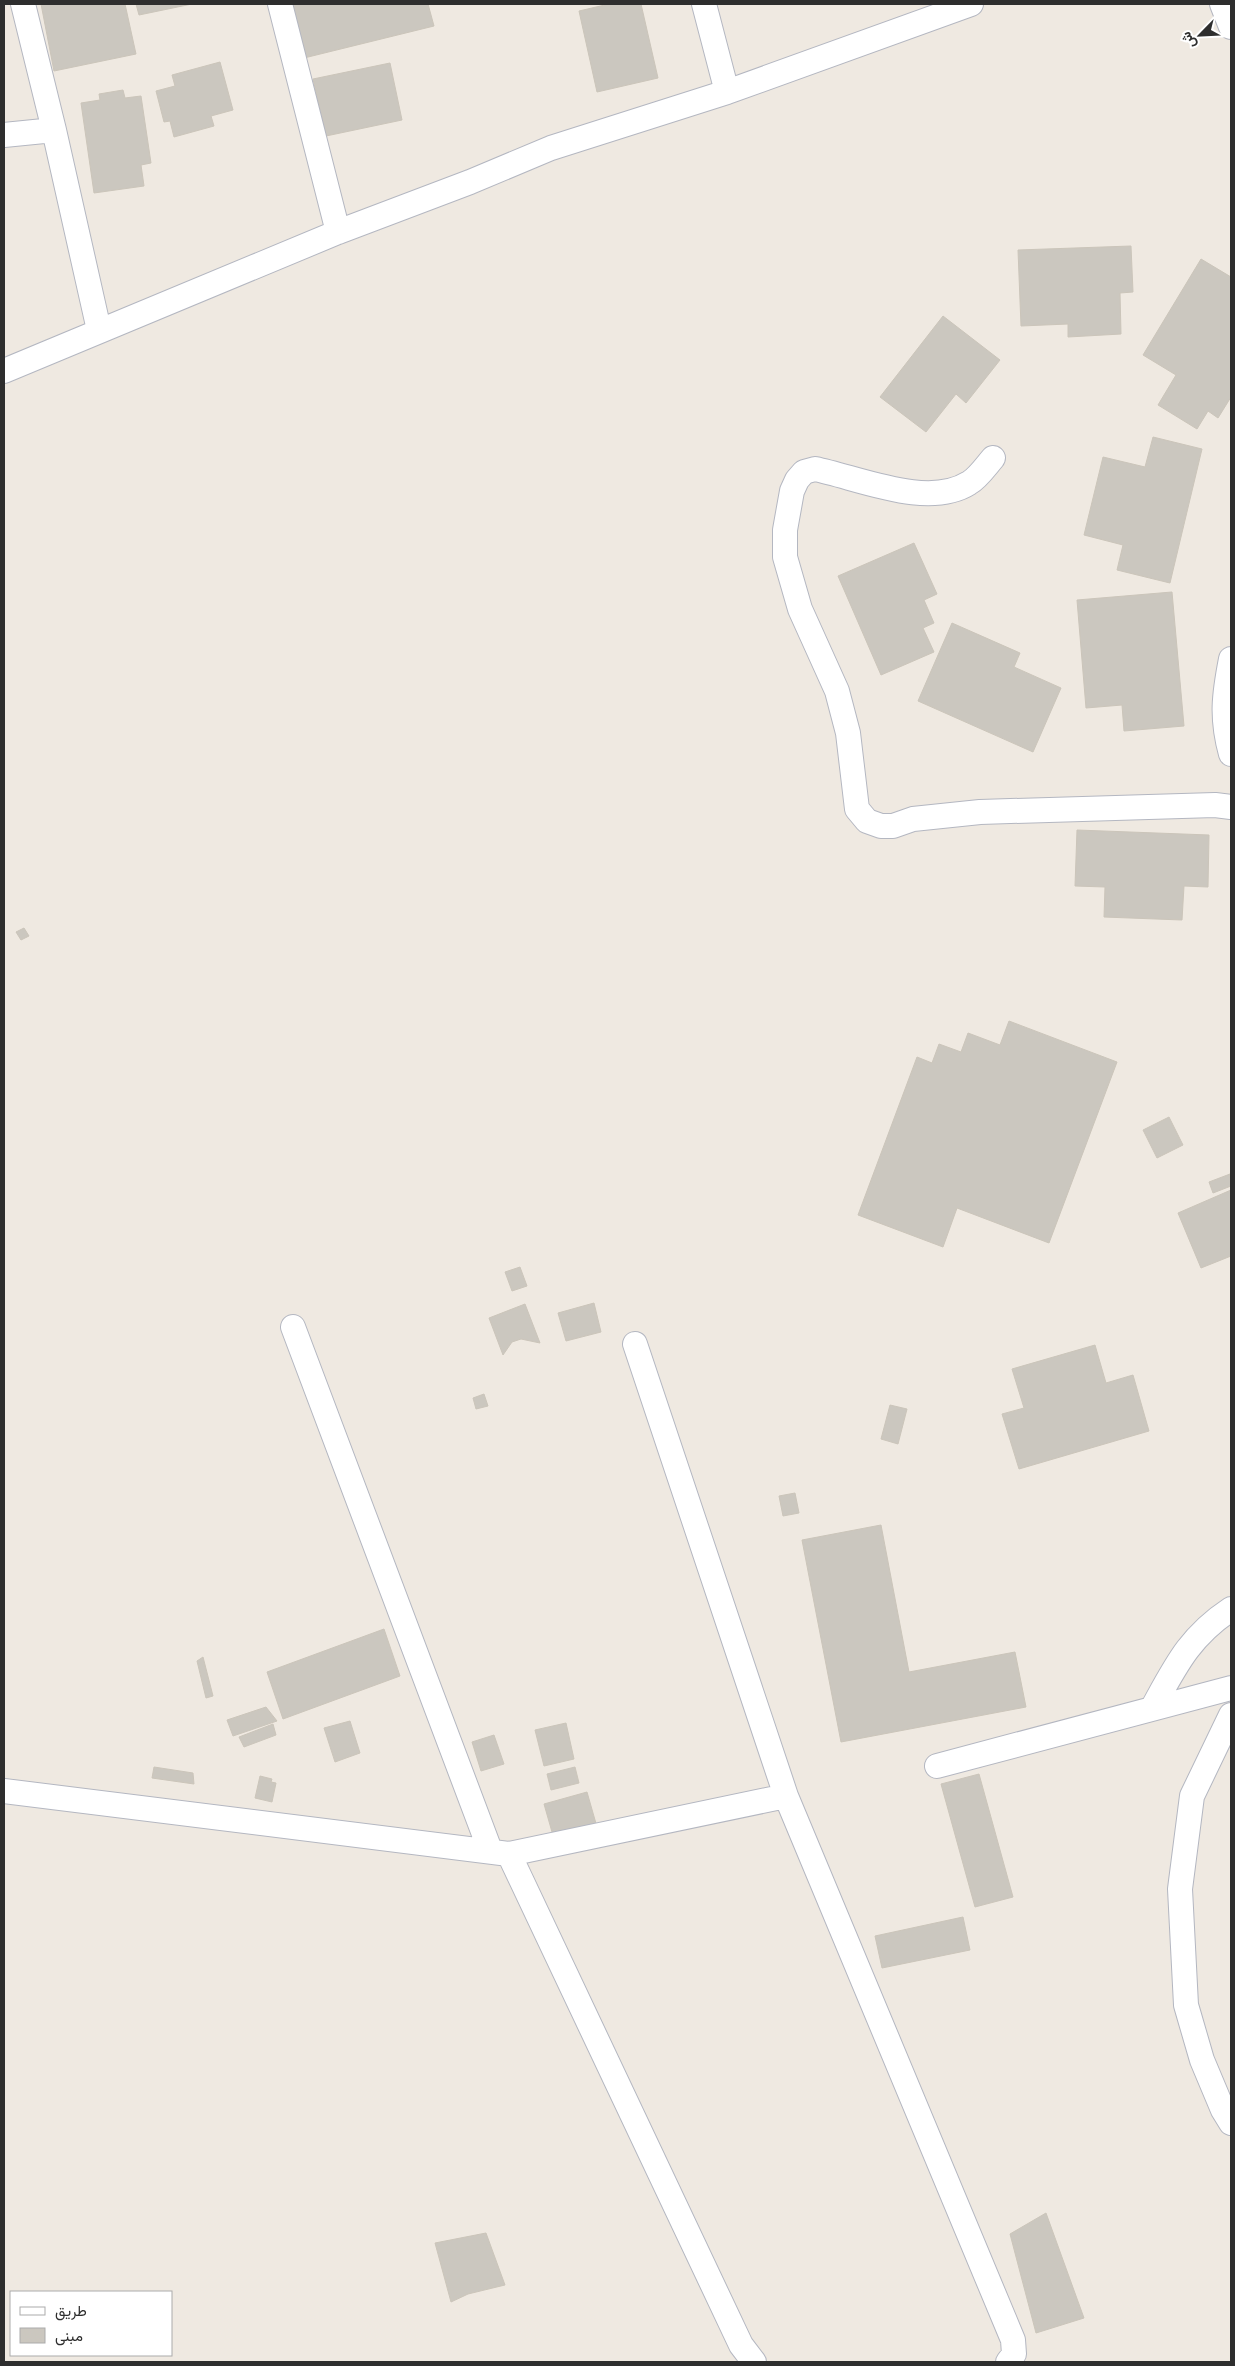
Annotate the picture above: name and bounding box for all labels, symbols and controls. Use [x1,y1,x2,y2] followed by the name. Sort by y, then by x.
[1175,10,1225,60] north arrow
[1177,29,1200,51] text: ش
[10,2291,172,2356] legend
[55,2302,87,2321] text: طريق
[55,2327,83,2346] text: مبنى

